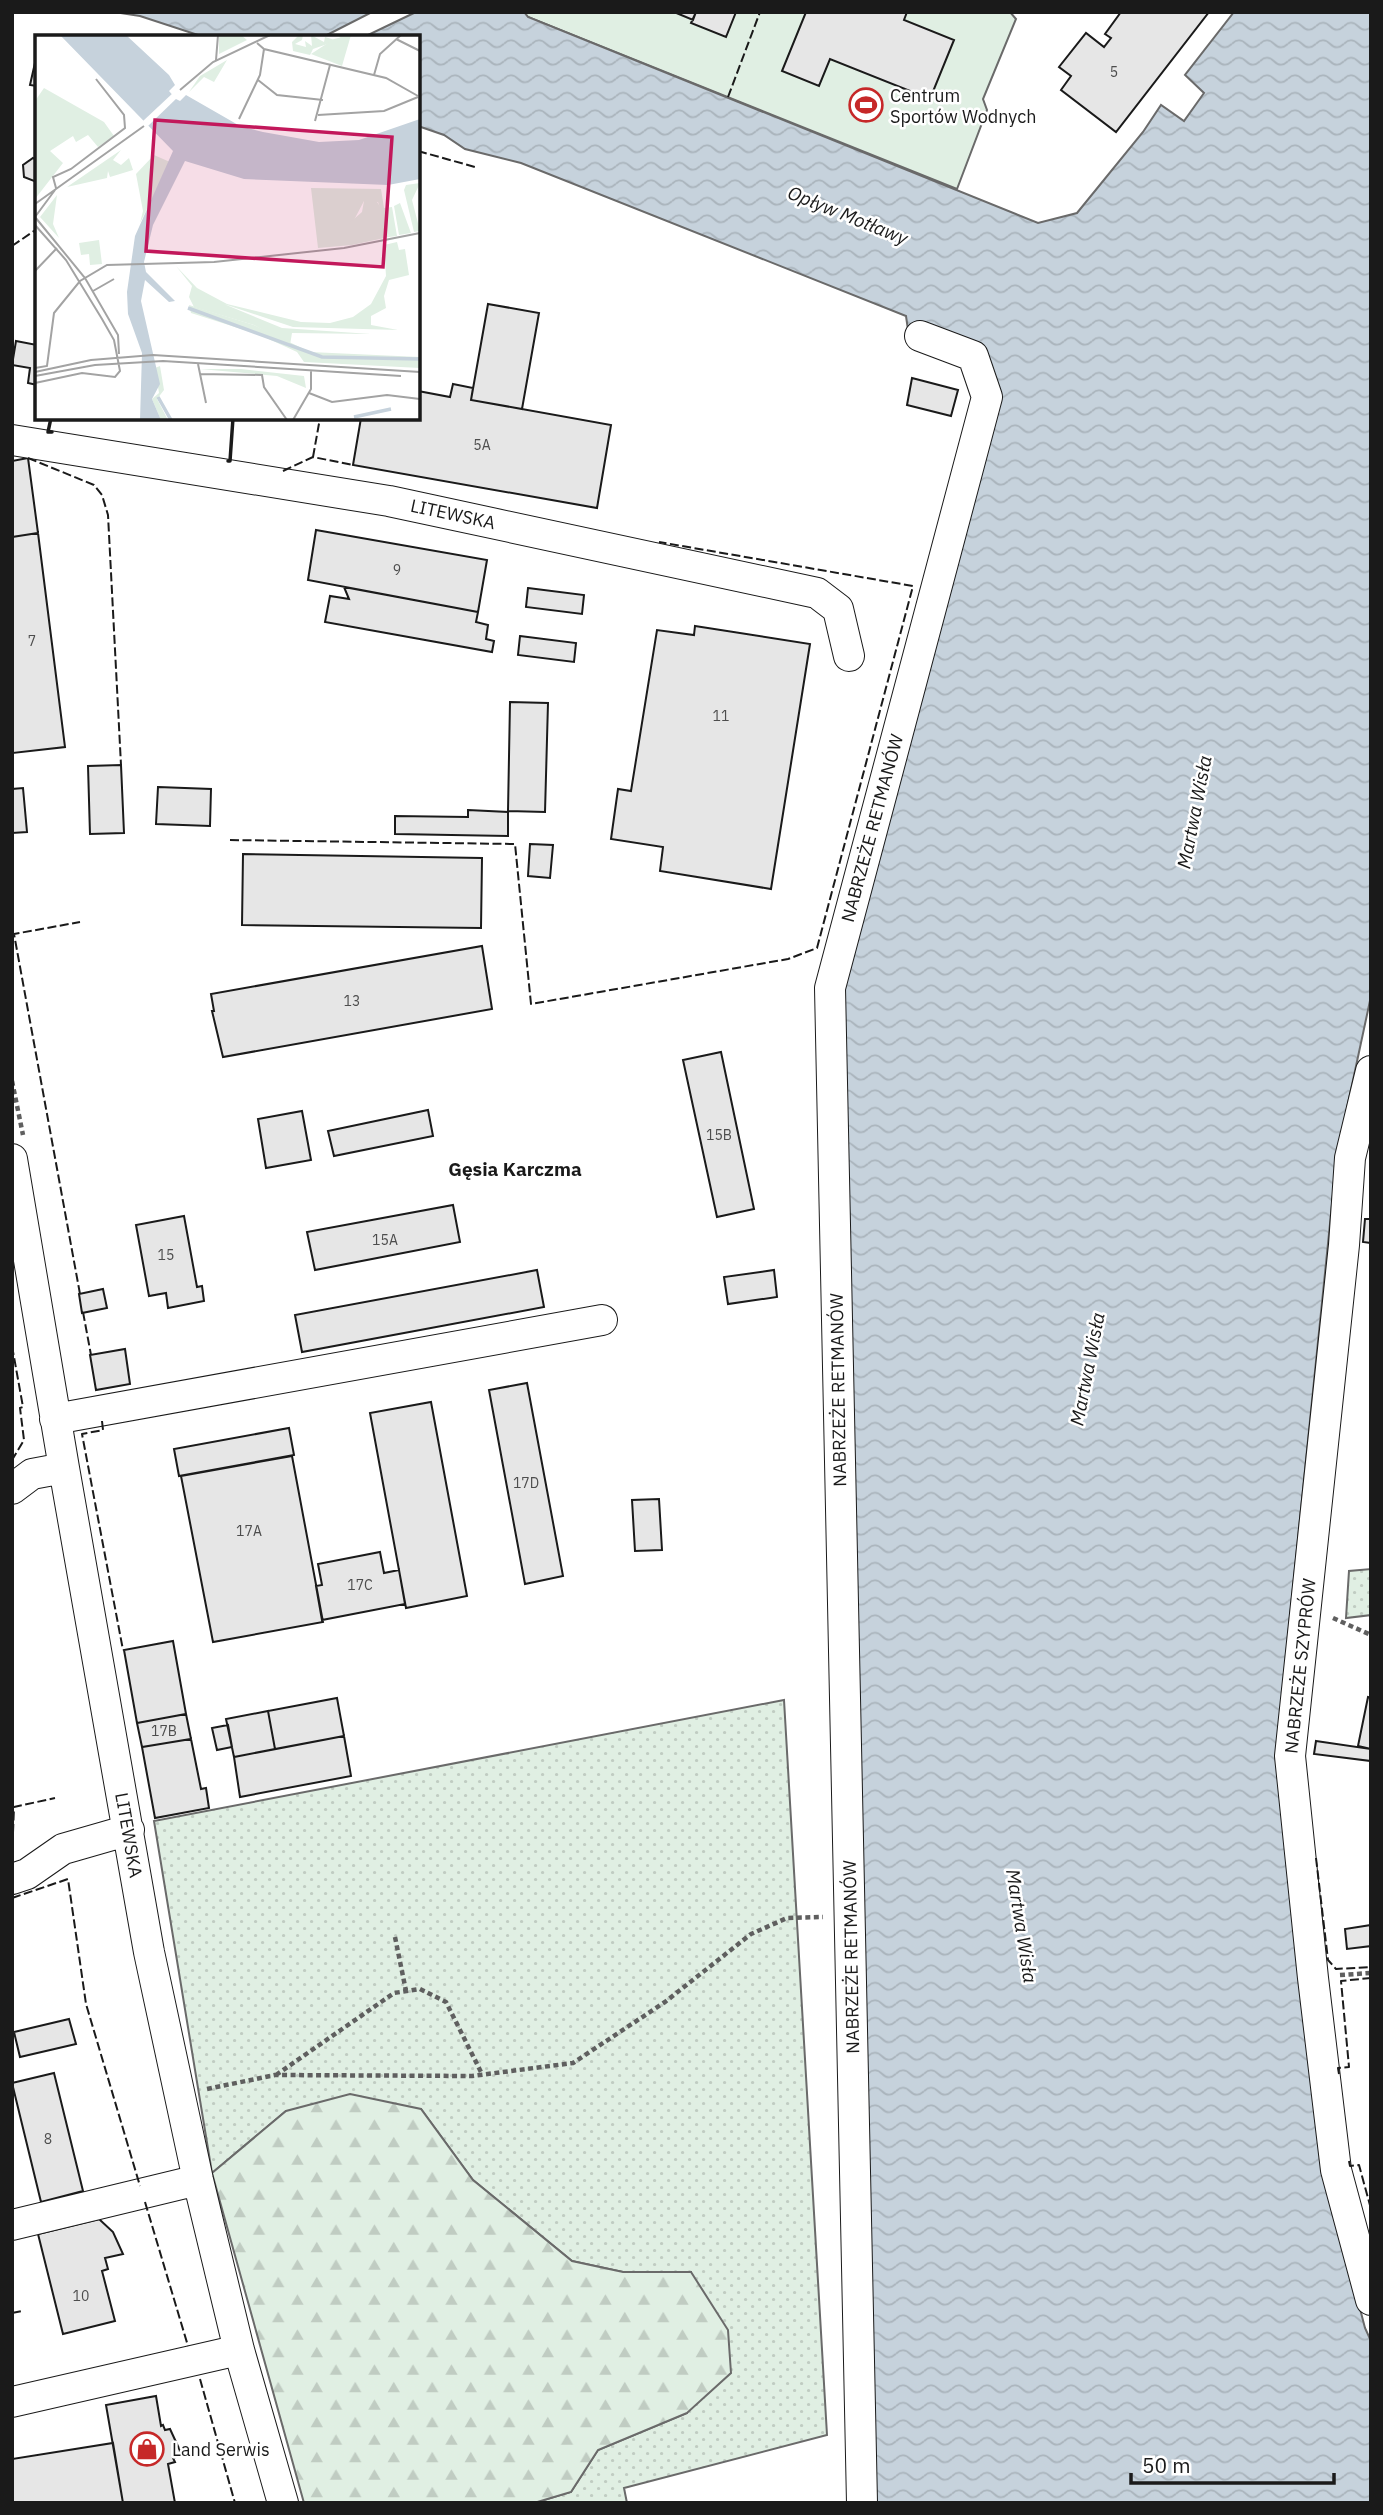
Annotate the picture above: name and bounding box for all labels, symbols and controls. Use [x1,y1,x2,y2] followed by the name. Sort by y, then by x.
[35,35,420,420] inset map
[1110,63,1118,81] house number: 5
[890,84,1037,128] place label: Centrum Sportów Wodnych
[847,86,885,124] sports icon: Centrum Sportów Wodnych
[784,180,912,250] water label: Opływ Motławy
[473,436,491,454] house number: 5A
[408,494,498,534] street label: LITEWSKA
[393,561,401,579] house number: 9
[28,632,36,650] house number: 7
[713,707,729,725] house number: 11
[836,732,908,924] street label: NABRZEŻE RETMANÓW
[1171,753,1217,871] water label: Martwa Wisła
[344,992,360,1010] house number: 13
[706,1126,732,1144] house number: 15B
[448,1157,582,1181] district label: Gęsia Karczma
[372,1231,398,1249] house number: 15A
[158,1246,174,1264] house number: 15
[825,1293,851,1487] street label: NABRZEŻE RETMANÓW
[1064,1310,1110,1428] water label: Martwa Wisła
[513,1474,539,1492] house number: 17D
[236,1522,262,1540] house number: 17A
[347,1576,373,1594] house number: 17C
[1279,1577,1321,1755] street label: NABRZEŻE SZYPRÓW
[151,1722,177,1740] house number: 17B
[110,1790,148,1880] street label: LITEWSKA
[838,1860,864,2054] street label: NABRZEŻE RETMANÓW
[1001,1867,1043,1985] water label: Martwa Wisła
[44,2130,52,2148] house number: 8
[73,2287,89,2305] house number: 10
[128,2430,166,2468] shop icon: Land Serwis
[172,2438,270,2461] place label: Land Serwis
[1131,2442,1334,2486] scale bar
[1142,2451,1191,2479] text: 50 m

